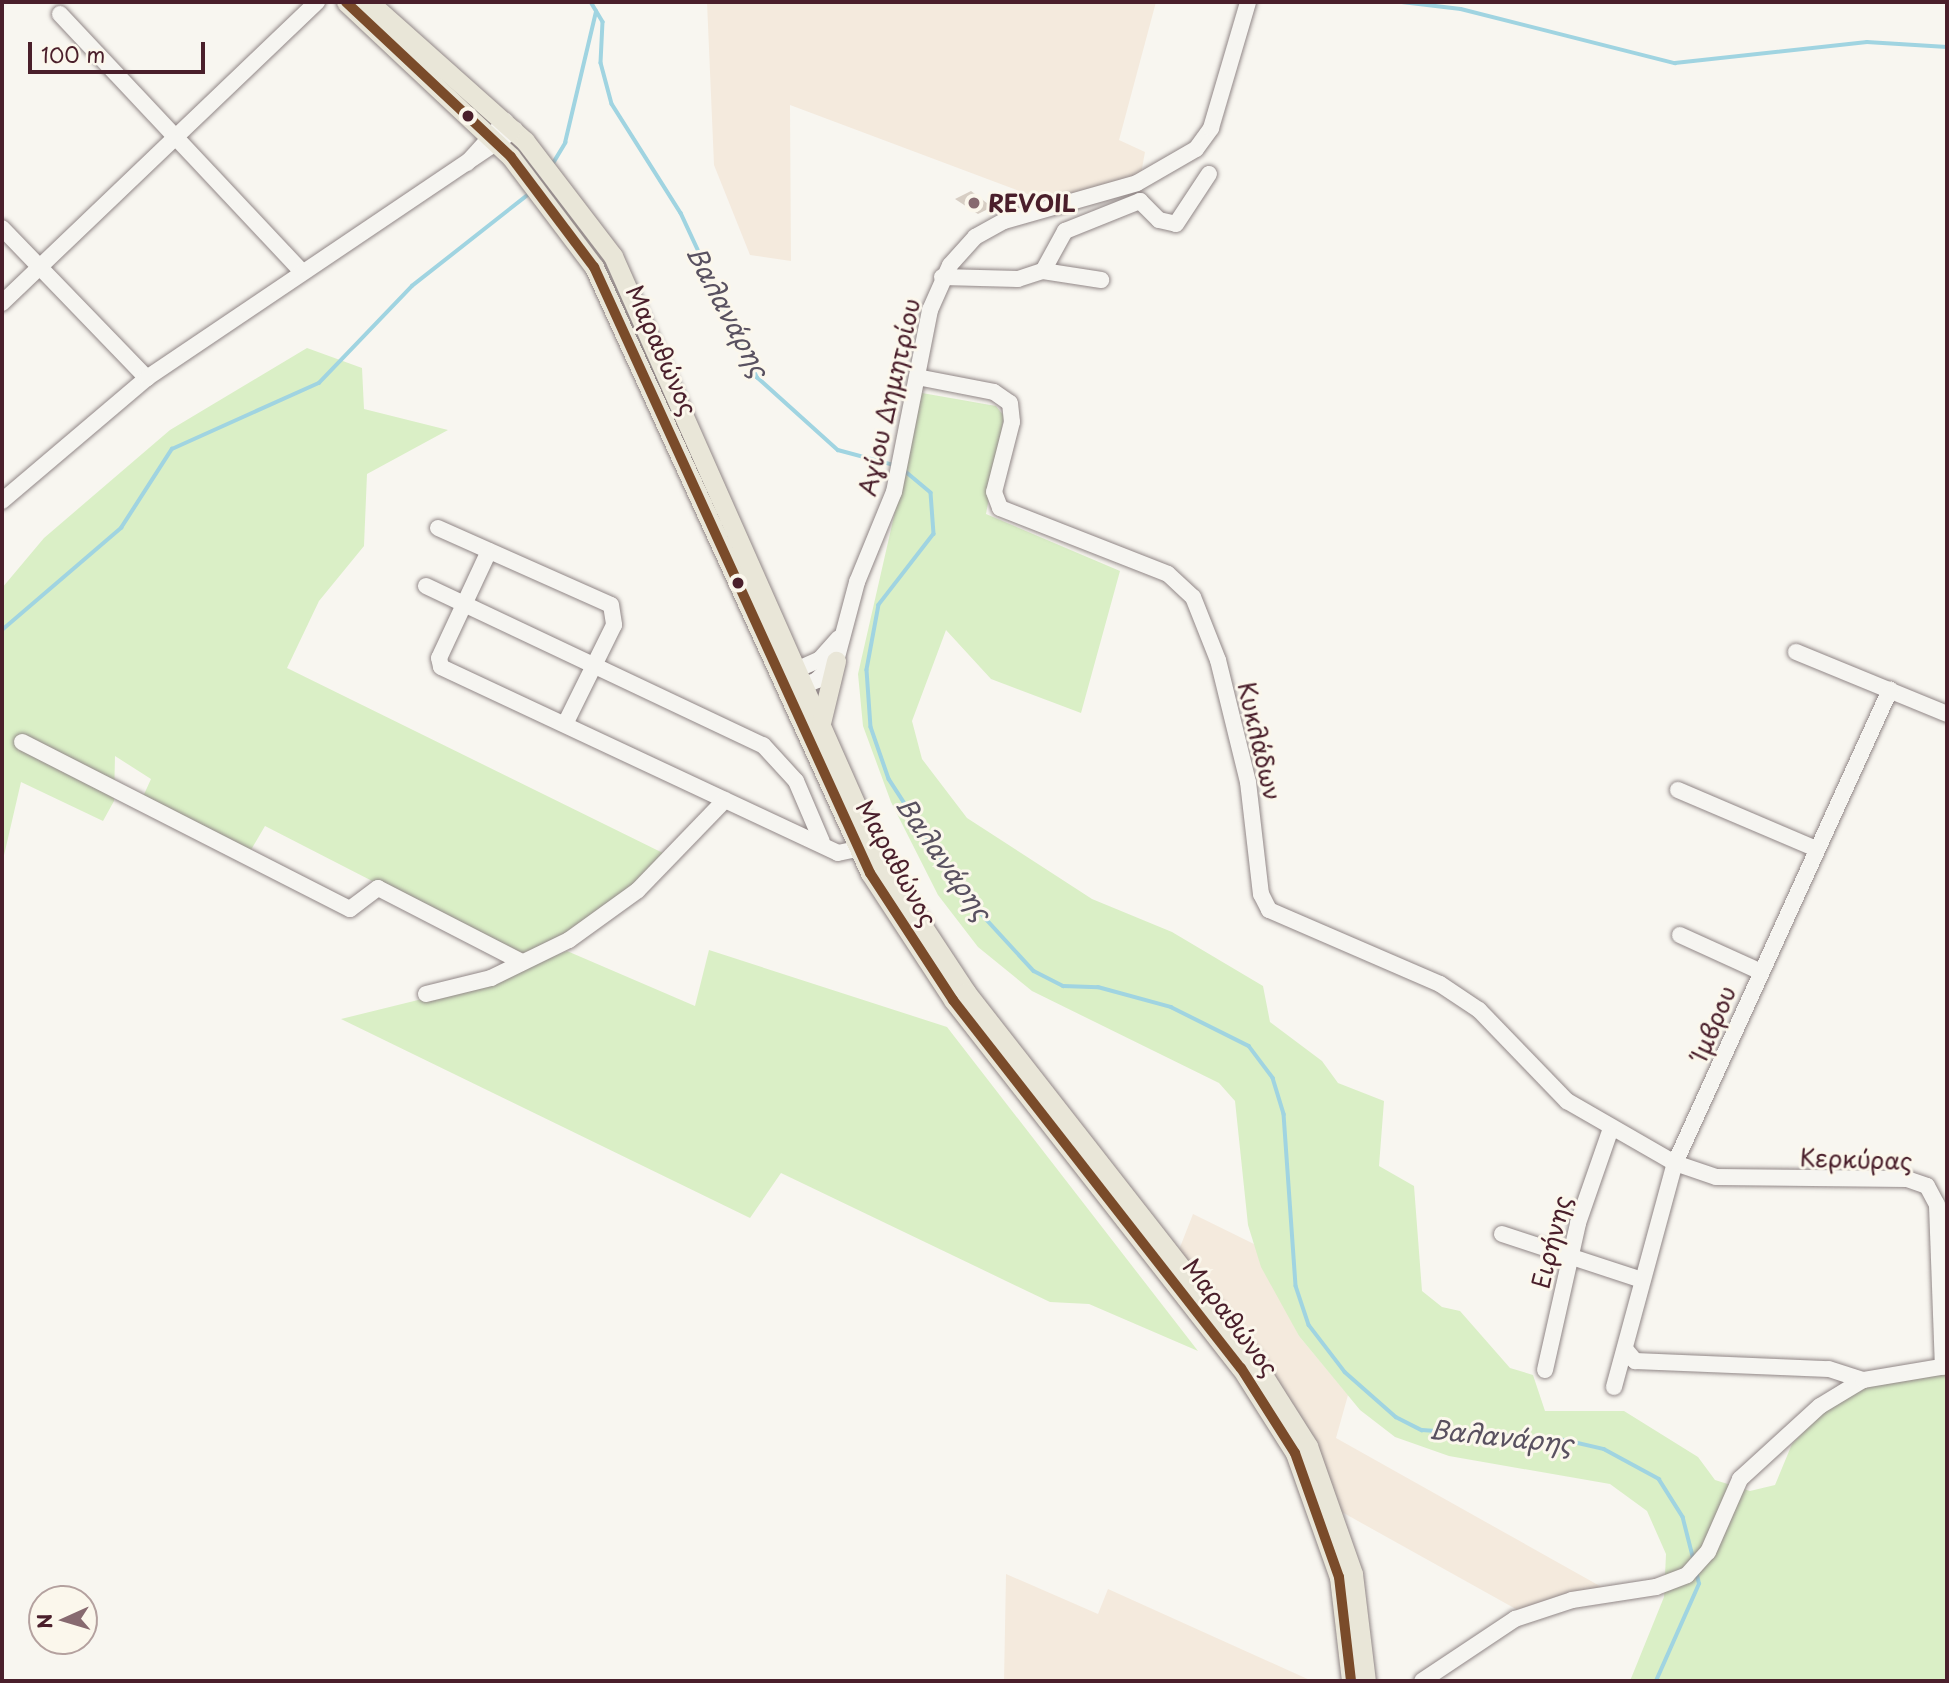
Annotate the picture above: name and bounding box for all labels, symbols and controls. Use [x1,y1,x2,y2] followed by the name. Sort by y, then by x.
[32,28,208,72] scale bar
[41,38,105,70] text: 100 m
[461,109,475,123] unlabelled marker
[988,189,1076,217] place label: REVOIL
[966,195,982,211] marker: REVOIL
[680,240,776,382] water label: Βαλανάρης
[620,280,704,420] street label: Μαραθώνος
[852,295,926,499] street label: Αγίου Δημητρίου
[731,576,745,590] unlabelled marker
[1232,679,1288,803] street label: Κυκλάδων
[890,790,998,926] water label: Βαλανάρης
[851,795,943,931] street label: Μαραθώνος
[1684,981,1742,1065] street label: Ίμβρου
[1799,1143,1913,1175] street label: Κερκύρας
[1526,1192,1576,1292] street label: Ειρήνης
[1177,1253,1285,1381] street label: Μαραθώνος
[1427,1413,1575,1459] water label: Βαλανάρης
[28,1585,98,1655] north arrow
[30,1613,59,1630] text: N

